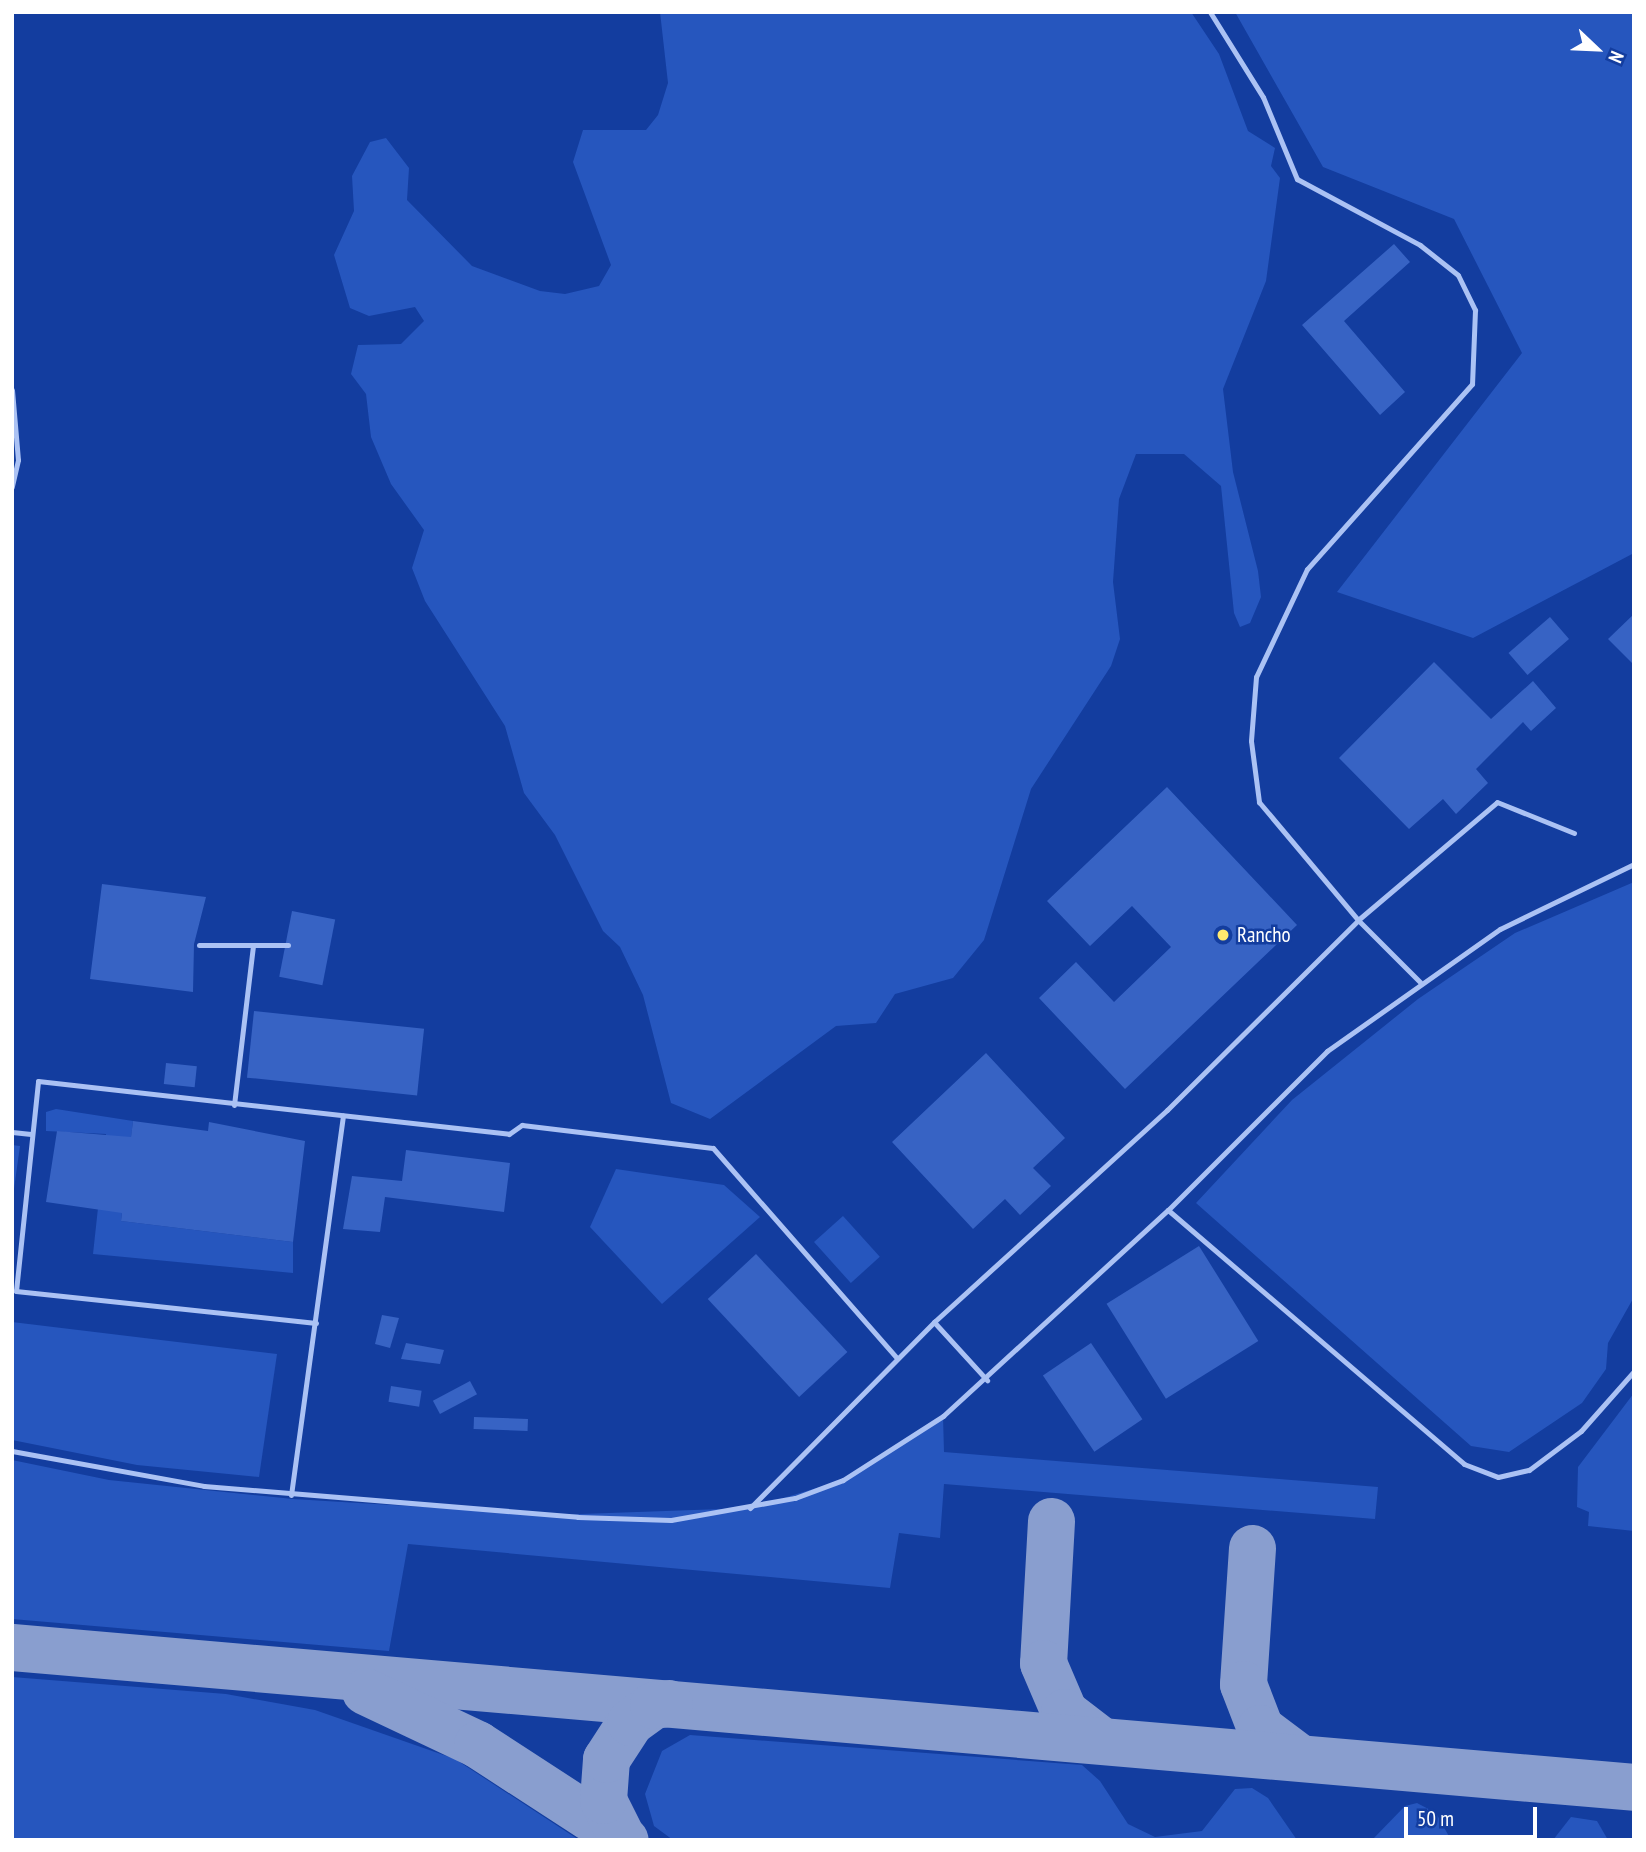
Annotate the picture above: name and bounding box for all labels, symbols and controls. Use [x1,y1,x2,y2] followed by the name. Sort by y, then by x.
[1562,14,1632,84] north arrow
[1603,48,1629,67] text: N
[1237,922,1290,948] place label: Rancho
[1215,927,1231,943] marker: Rancho
[1408,1792,1541,1836] scale bar
[1417,1805,1454,1832] text: 50 m

